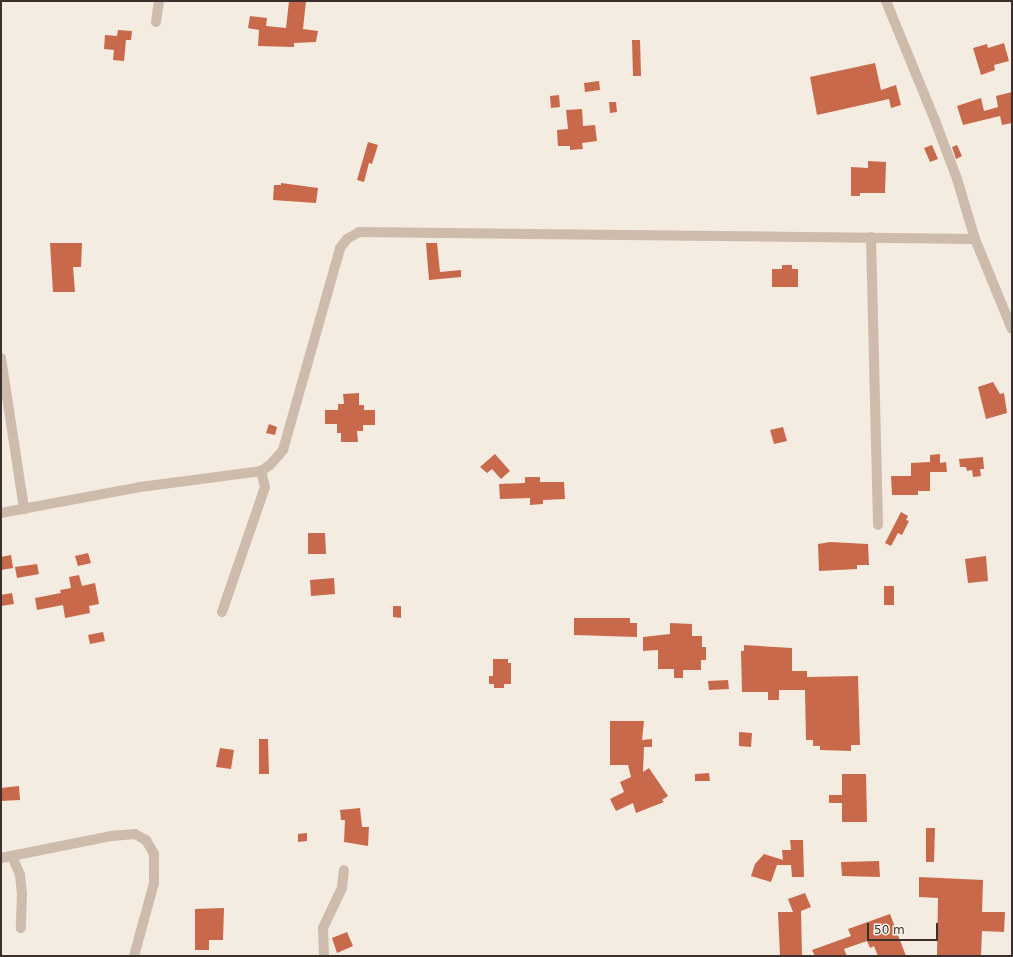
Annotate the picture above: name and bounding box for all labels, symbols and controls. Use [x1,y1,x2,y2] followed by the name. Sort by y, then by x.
[869,915,940,941] scale bar
[874,923,905,937] text: 50 m

